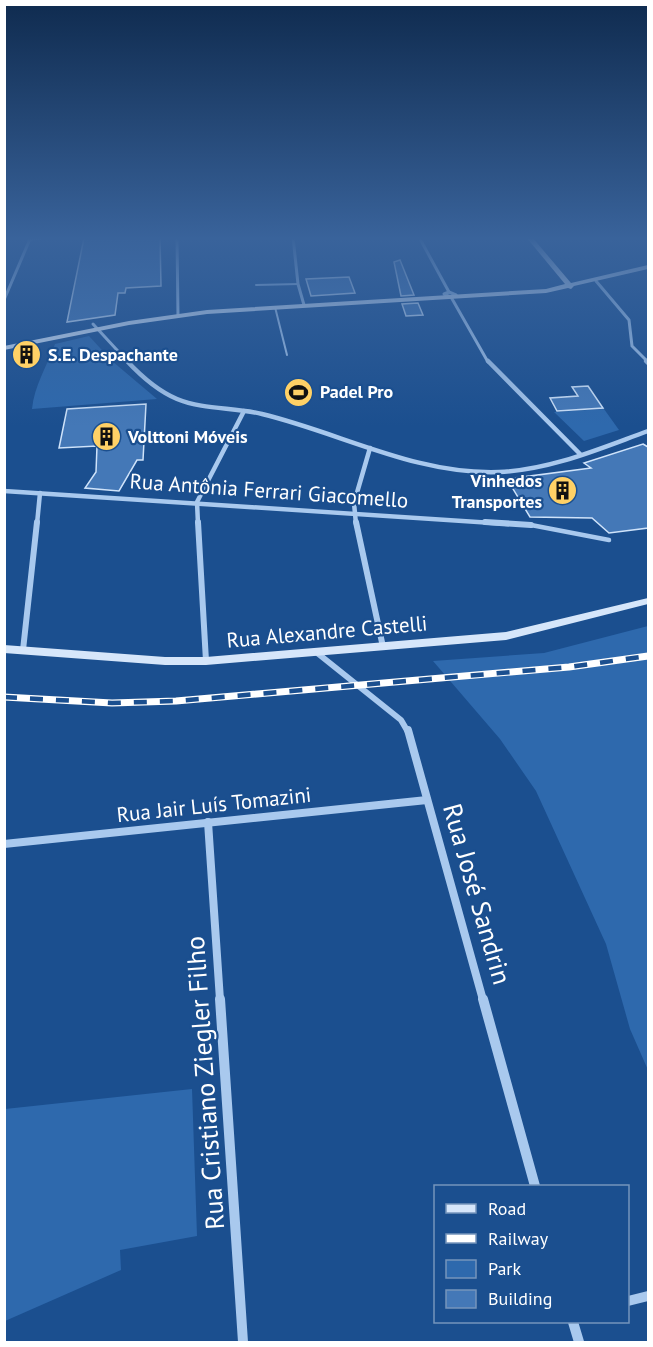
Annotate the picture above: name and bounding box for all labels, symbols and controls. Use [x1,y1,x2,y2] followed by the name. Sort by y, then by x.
[11,339,43,371] building icon: S.E. Despachante
[48,343,178,366] place label: S.E. Despachante
[283,376,315,408] sports icon: Padel Pro
[320,380,393,403] place label: Padel Pro
[91,421,123,453] building icon: Volttoni Móveis
[127,425,248,448] place label: Volttoni Móveis
[129,467,409,514] street label: Rua Antônia Ferrari Giacomello
[452,469,542,513] place label: Vinhedos Transportes
[547,475,579,507] building icon: Vinhedos Transportes
[225,609,428,654] street label: Rua Alexandre Castelli
[115,781,313,828] street label: Rua Jair Luís Tomazini
[436,800,519,988] street label: Rua José Sandrin
[178,935,231,1231] street label: Rua Cristiano Ziegler Filho
[434,1185,629,1323] legend
[488,1197,526,1220] text: Road
[488,1227,549,1250] text: Railway
[488,1257,521,1280] text: Park
[488,1287,552,1310] text: Building

